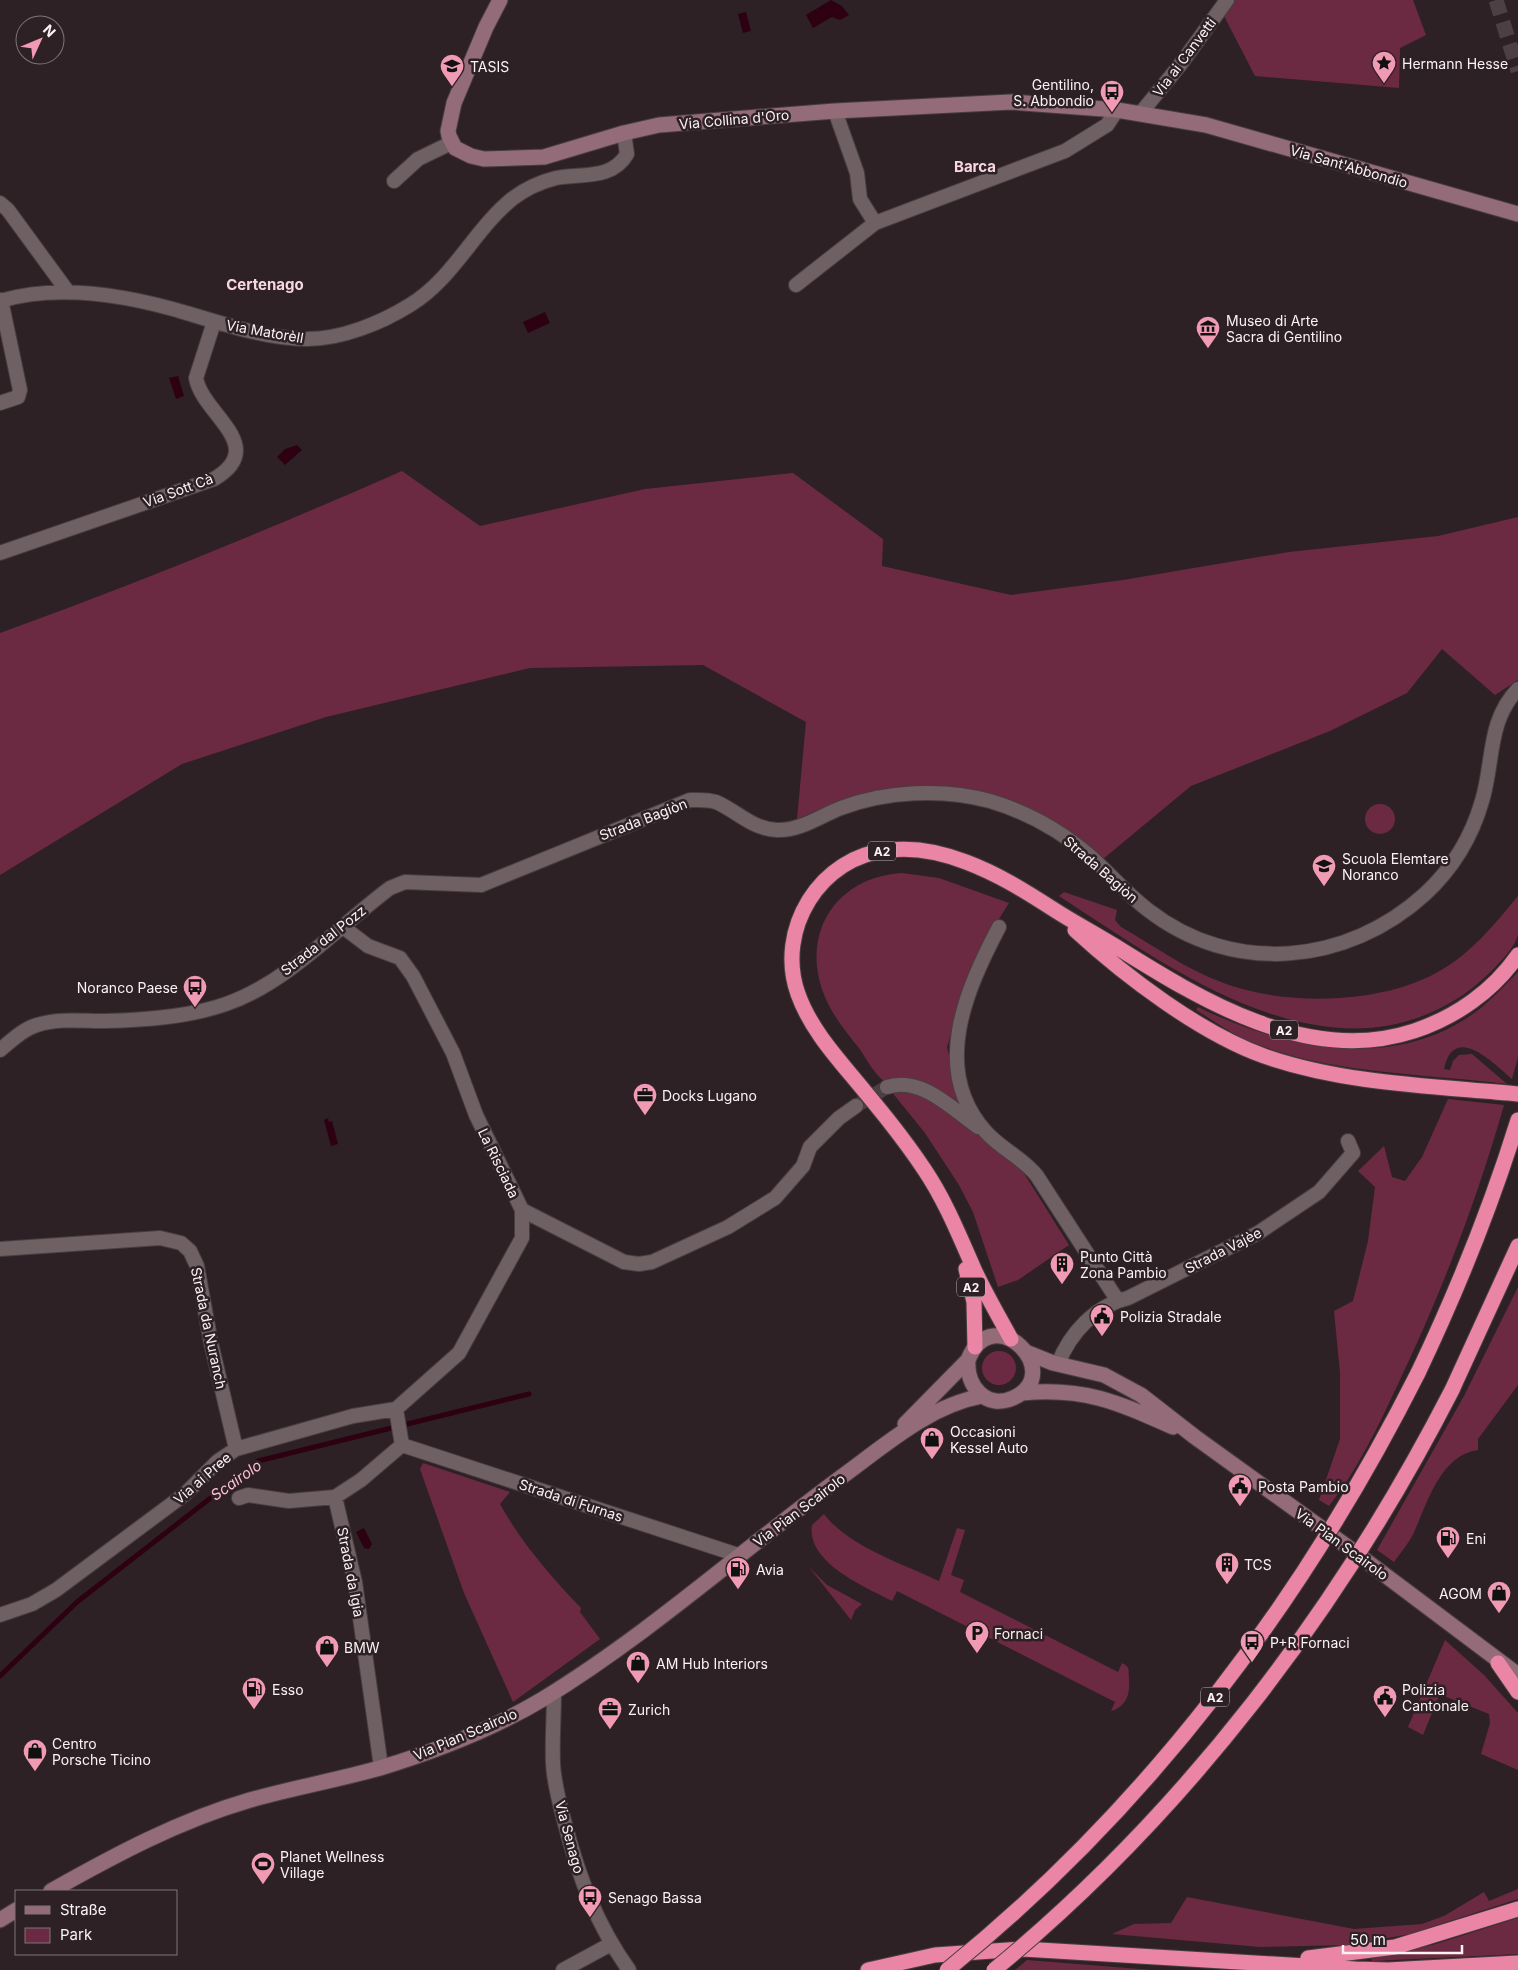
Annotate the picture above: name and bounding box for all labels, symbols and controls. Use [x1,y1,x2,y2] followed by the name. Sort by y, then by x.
[1149,14,1219,100] street label: Via ai Canvetti
[15,15,65,65] north arrow
[40,21,60,40] text: N
[1371,50,1397,84] place icon: Hermann Hesse
[439,53,465,87] school or university icon: TASIS
[1402,55,1508,72] place label: Hermann Hesse
[470,58,509,75] place label: TASIS
[1013,76,1094,109] place label: Gentilino, S. Abbondio
[1099,79,1125,113] bus stop icon: Gentilino, S. Abbondio
[678,106,790,132] street label: Via Collina d'Oro
[1288,141,1410,191] street label: Via Sant'Abbondio
[954,157,996,176] district label: Barca
[226,275,304,294] district label: Certenago
[1226,312,1342,345] place label: Museo di Arte Sacra di Gentilino
[1195,315,1221,349] museum icon: Museo di Arte Sacra di Gentilino
[225,316,305,346] street label: Via Matorèll
[141,470,215,510] street label: Via Sott Cà
[597,794,689,844] street label: Strada Bagiòn
[1060,832,1142,906] street label: Strada Bagiòn
[868,841,896,860] road number: A2
[1342,850,1449,883] place label: Scuola Elemtare Noranco
[1311,853,1337,887] school or university icon: Scuola Elemtare Noranco
[277,901,369,979] street label: Strada dal Pozz
[182,974,208,1008] bus stop icon: Noranco Paese
[77,979,178,996] place label: Noranco Paese
[1270,1020,1298,1040] road number: A2
[632,1082,658,1116] office icon: Docks Lugano
[662,1087,757,1104] place label: Docks Lugano
[475,1125,523,1201] street label: La Risciada
[1182,1223,1264,1277] street label: Strada Vajèe
[1080,1248,1167,1281] place label: Punto Città Zona Pambio
[1049,1251,1075,1285] building icon: Punto Città Zona Pambio
[188,1266,230,1390] street label: Strada da Nuranch
[957,1277,985,1296] road number: A2
[1089,1303,1115,1337] public building icon: Polizia Stradale
[1120,1308,1222,1325] place label: Polizia Stradale
[950,1423,1028,1456] place label: Occasioni Kessel Auto
[919,1426,945,1460] shop icon: Occasioni Kessel Auto
[170,1449,234,1507] street label: Via ai Pree
[207,1456,265,1504] water label: Scairolo
[750,1470,848,1550] street label: Via Pian Scairolo
[1227,1473,1253,1507] public building icon: Posta Pambio
[517,1475,625,1525] street label: Strada di Furnas
[1258,1478,1349,1495] place label: Posta Pambio
[1292,1505,1392,1583] street label: Via Pian Scairolo
[1435,1525,1461,1559] fuel station icon: Eni
[334,1526,368,1618] street label: Strada da Igia
[1466,1530,1486,1547] place label: Eni
[1214,1551,1240,1585] building icon: TCS
[725,1556,751,1590] fuel station icon: Avia
[1244,1556,1272,1573] place label: TCS
[756,1561,784,1578] place label: Avia
[1486,1580,1512,1614] shop icon: AGOM
[1439,1585,1482,1602] place label: AGOM
[964,1620,990,1654] parking icon: Fornaci
[994,1625,1043,1642] place label: Fornaci
[1239,1629,1265,1663] bus stop icon: P+R Fornaci
[314,1634,340,1668] shop icon: BMW
[1270,1634,1350,1651] place label: P+R Fornaci
[344,1639,380,1656] place label: BMW
[625,1650,651,1684] shop icon: AM Hub Interiors
[656,1655,768,1672] place label: AM Hub Interiors
[241,1676,267,1710] fuel station icon: Esso
[272,1681,304,1698] place label: Esso
[1402,1681,1469,1714] place label: Polizia Cantonale
[1372,1684,1398,1718] public building icon: Polizia Cantonale
[1201,1688,1229,1706] road number: A2
[597,1696,623,1730] office icon: Zurich
[628,1701,670,1718] place label: Zurich
[411,1705,519,1763] street label: Via Pian Scairolo
[52,1735,151,1768] place label: Centro Porsche Ticino
[22,1738,48,1772] shop icon: Centro Porsche Ticino
[552,1799,588,1875] street label: Via Senago
[280,1848,384,1881] place label: Planet Wellness Village
[250,1851,276,1885] sports icon: Planet Wellness Village
[577,1884,603,1918] bus stop icon: Senago Bassa
[608,1889,702,1906] place label: Senago Bassa
[15,1890,178,1955] legend
[60,1900,107,1919] text: Straße
[1343,1922,1462,1954] scale bar
[60,1925,93,1944] text: Park
[1350,1930,1386,1949] text: 50 m

